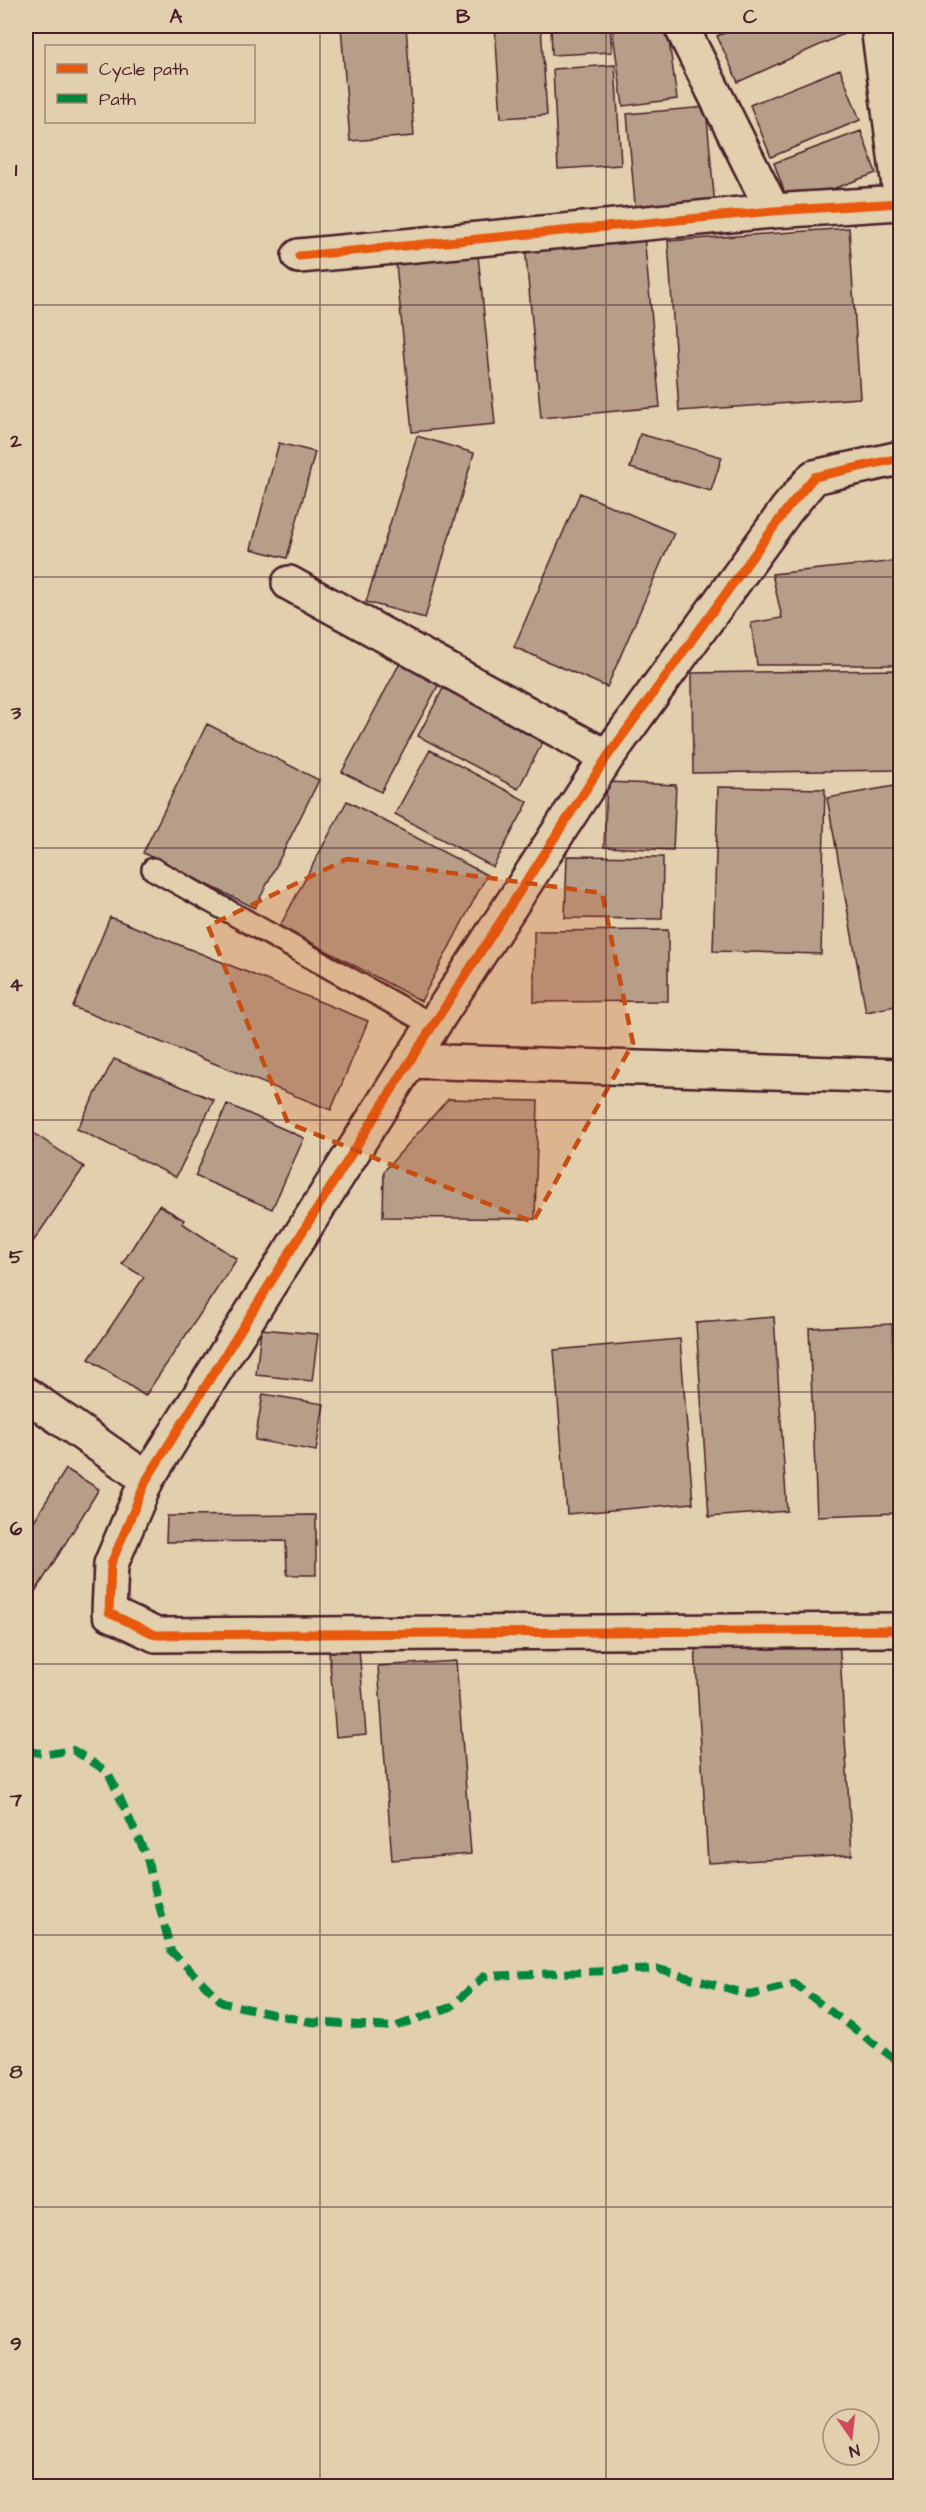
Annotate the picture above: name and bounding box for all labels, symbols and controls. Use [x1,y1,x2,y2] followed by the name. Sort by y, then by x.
[170,3,183,31] text: A
[456,3,471,31] text: B
[743,3,758,31] text: C
[45,45,255,123] legend
[99,57,188,83] text: Cycle path
[99,87,136,112] text: Path
[15,156,18,184] text: 1
[9,427,22,455] text: 2
[10,699,22,727] text: 3
[9,971,23,999] text: 4
[9,1243,24,1271] text: 5
[10,1515,23,1543] text: 6
[9,1786,23,1814] text: 7
[10,2058,23,2086] text: 8
[10,2330,22,2358] text: 9
[821,2407,881,2467] north arrow
[847,2439,862,2462] text: N

